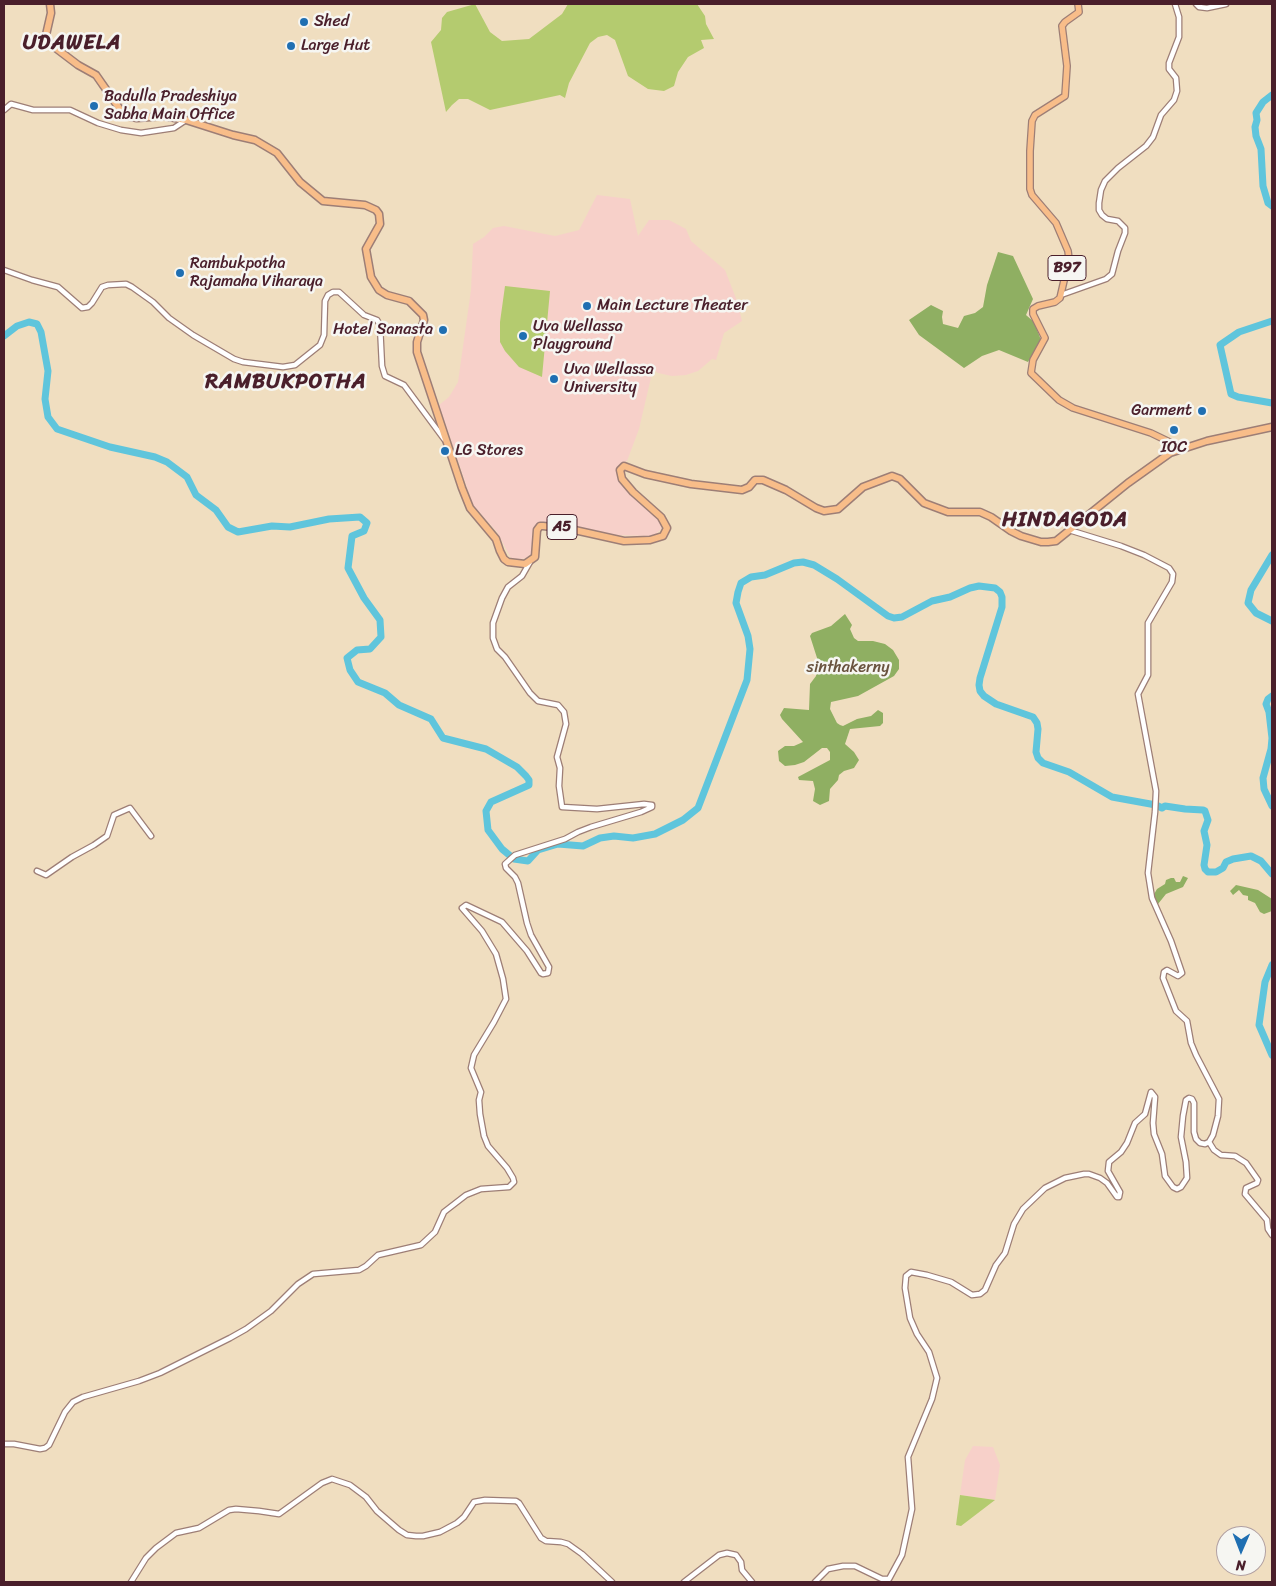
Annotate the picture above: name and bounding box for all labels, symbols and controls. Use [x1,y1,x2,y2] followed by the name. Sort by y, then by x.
[314,12,349,32] place label: Shed
[298,16,310,28] marker: Shed
[22,31,122,57] district label: UDAWELA
[301,36,370,56] place label: Large Hut
[285,40,297,52] marker: Large Hut
[104,87,237,125] place label: Badulla Pradeshiya Sabha Main Office
[88,100,100,112] marker: Badulla Pradeshiya Sabha Main Office
[190,254,323,292] place label: Rambukpotha Rajamaha Viharaya
[1048,256,1086,280] road number: B97
[174,267,186,279] marker: Rambukpotha Rajamaha Viharaya
[597,296,748,316] place label: Main Lecture Theater
[581,300,593,312] marker: Main Lecture Theater
[533,317,623,355] place label: Uva Wellassa Playground
[333,320,433,340] place label: Hotel Sanasta
[437,324,449,336] marker: Hotel Sanasta
[517,330,529,342] marker: Uva Wellassa Playground
[564,360,654,398] place label: Uva Wellassa University
[204,370,368,396] district label: RAMBUKPOTHA
[548,373,560,385] marker: Uva Wellassa University
[1131,401,1192,421] place label: Garment
[1196,405,1208,417] marker: Garment
[1168,424,1180,436] marker: IOC
[1161,438,1187,458] place label: IOC
[455,441,523,461] place label: LG Stores
[439,445,451,457] marker: LG Stores
[1001,508,1129,534] district label: HINDAGODA
[547,514,577,540] road number: A5
[807,658,889,678] park label: sinthakerny
[1216,1526,1266,1576] north arrow
[1236,1553,1246,1578] text: N

